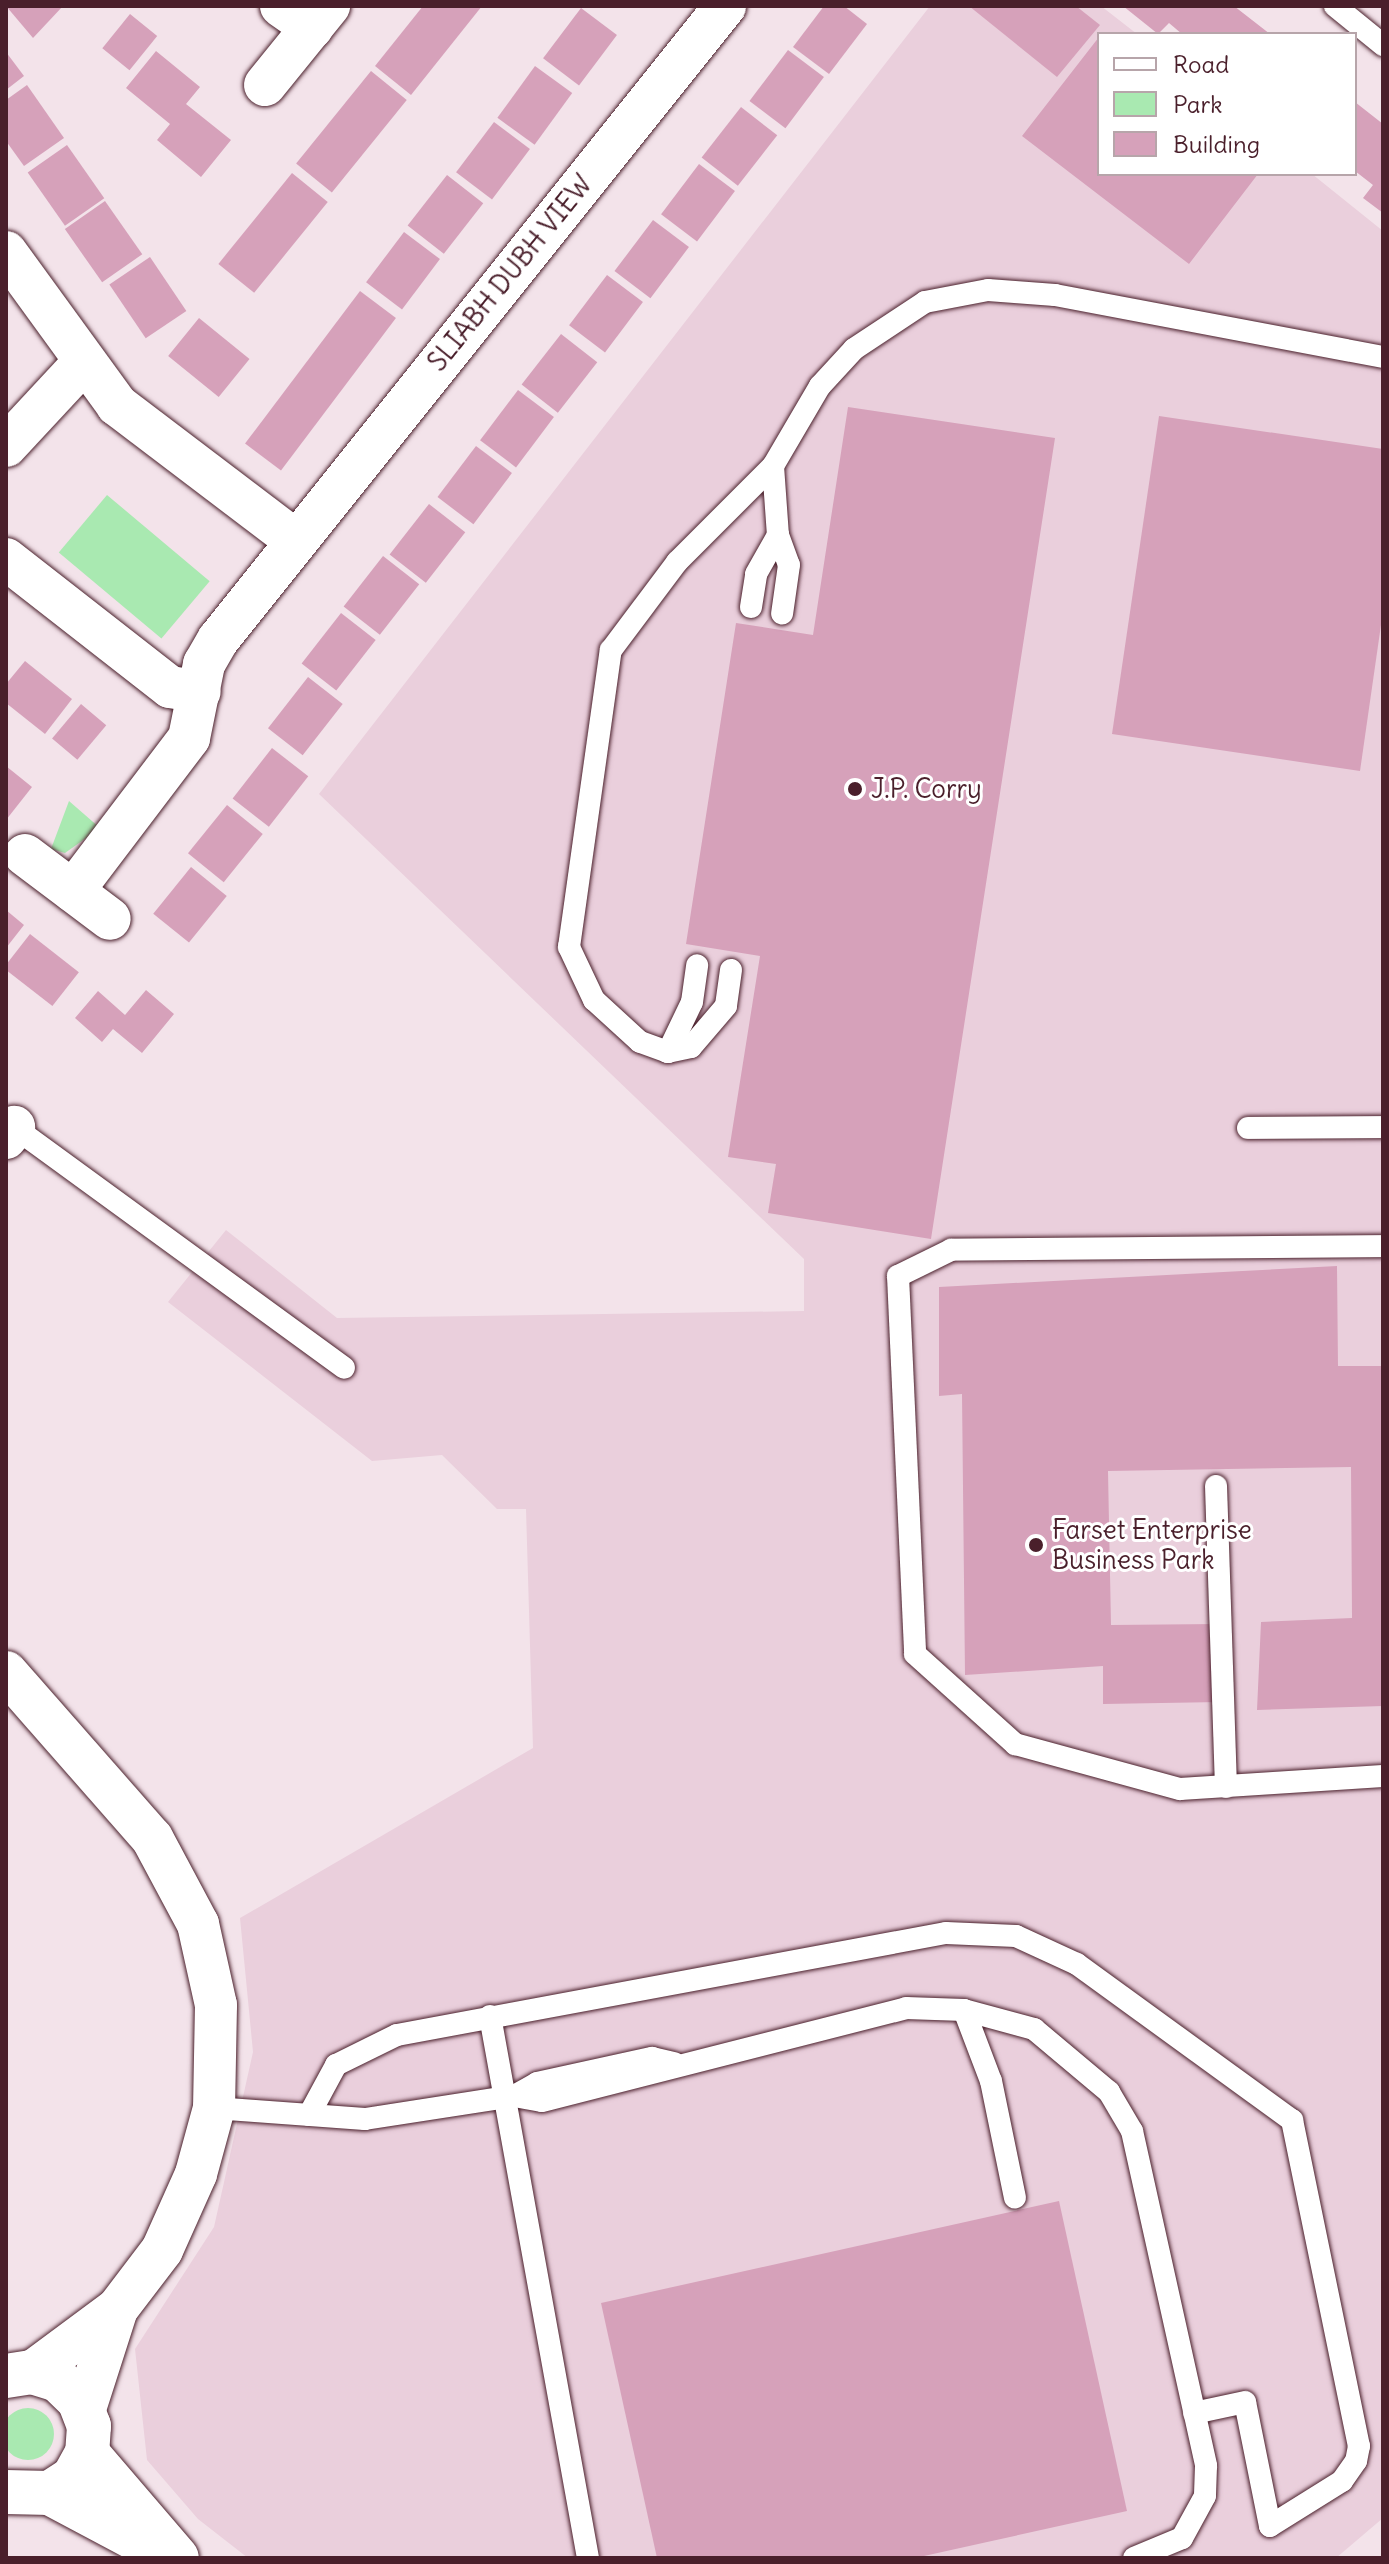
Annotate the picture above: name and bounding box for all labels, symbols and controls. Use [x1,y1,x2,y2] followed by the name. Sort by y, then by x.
[1097,32,1357,176] legend
[1173,49,1229,79] text: Road
[1173,89,1223,119] text: Park
[1173,129,1260,159] text: Building
[421,169,599,377] street label: SLIABH DUBH VIEW
[871,773,982,805] place label: J.P. Corry
[846,780,864,798] marker: J.P. Corry
[1052,1514,1252,1576] place label: Farset Enterprise Business Park
[1027,1536,1045,1554] marker: Farset Enterprise Business Park

